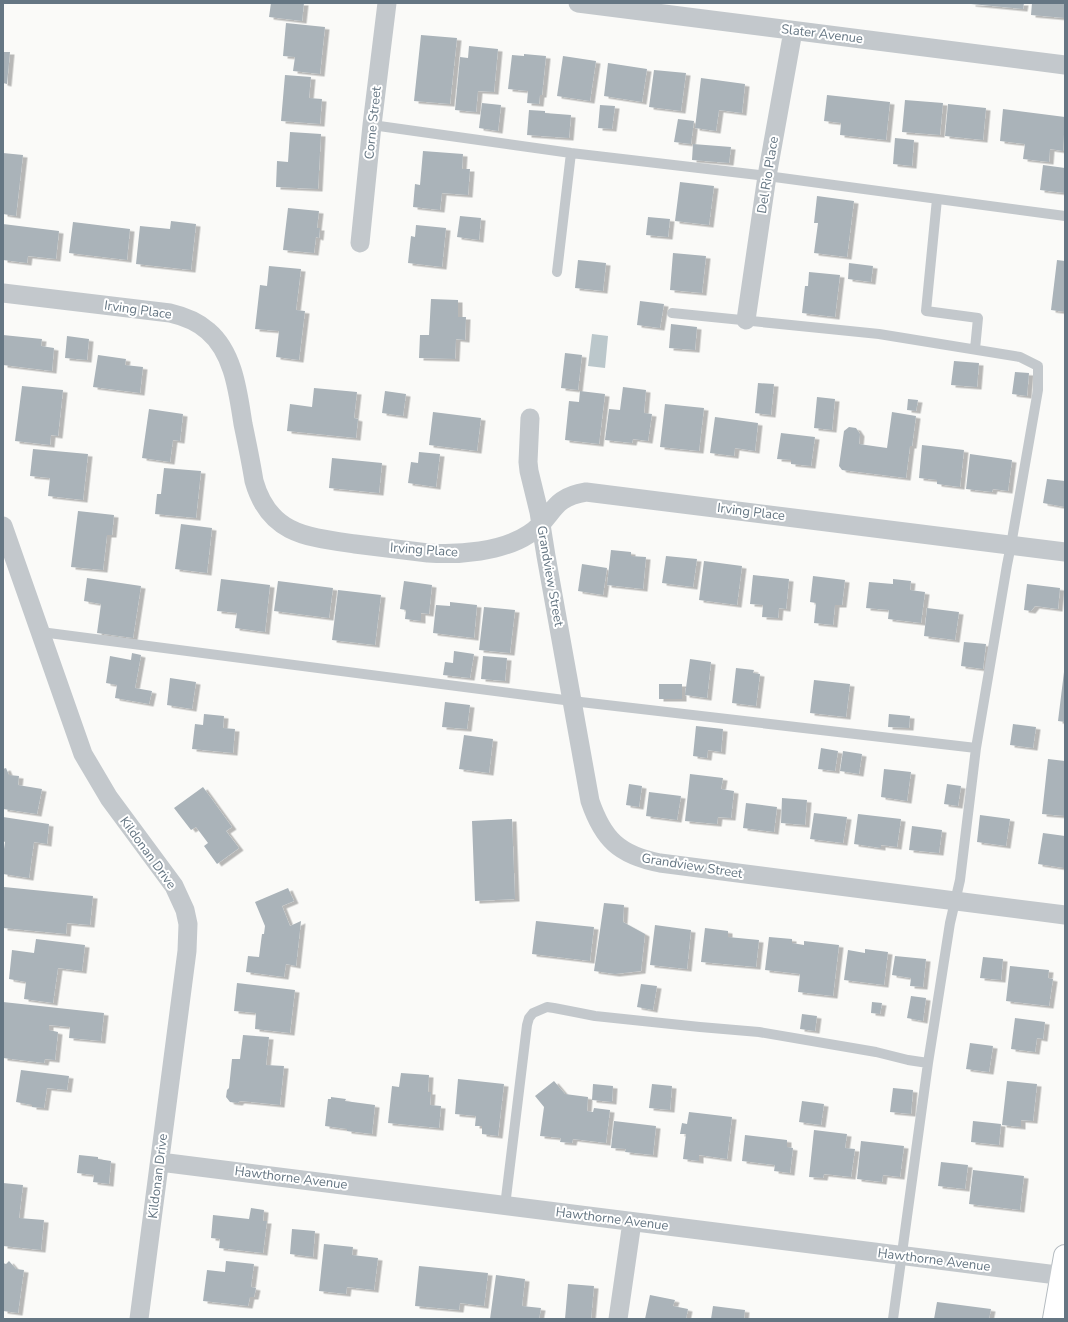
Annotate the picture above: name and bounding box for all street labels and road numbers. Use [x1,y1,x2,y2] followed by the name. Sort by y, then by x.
[780,20,864,48] street label: Slater Avenue
[360,85,386,160] street label: Corne Street
[753,135,783,215] street label: Del Rio Place
[103,296,173,324] street label: Irving Place
[716,499,786,525] street label: Irving Place
[532,524,568,628] street label: Grandview Street
[389,539,459,561] street label: Irving Place
[116,813,180,893] street label: Kildonan Drive
[640,849,744,883] street label: Grandview Street
[144,1132,172,1220] street label: Kildonan Drive
[234,1162,348,1194] street label: Hawthorne Avenue
[555,1203,669,1235] street label: Hawthorne Avenue
[877,1244,991,1276] street label: Hawthorne Avenue

